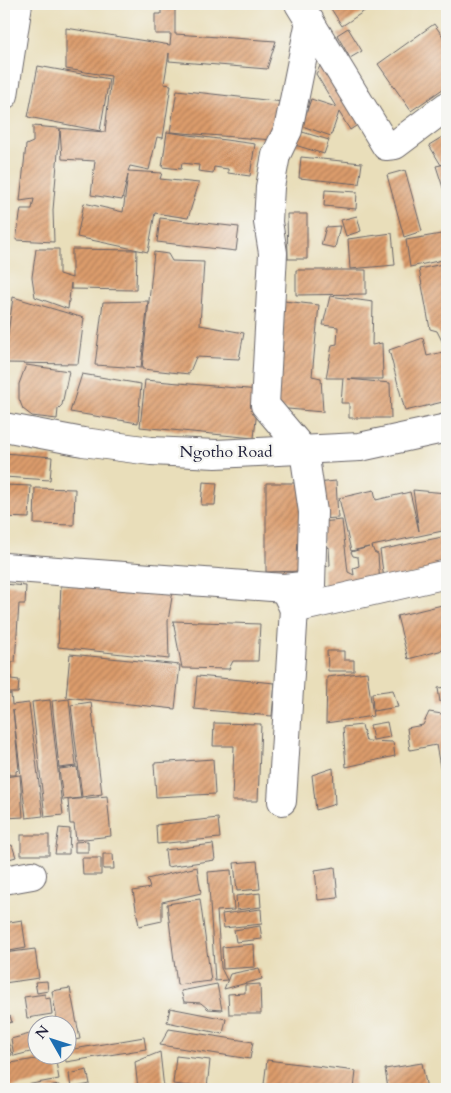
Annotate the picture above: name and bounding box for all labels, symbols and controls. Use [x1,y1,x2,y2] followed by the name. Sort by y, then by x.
[179,441,273,463] street label: Ngotho Road
[28,1016,78,1066] north arrow
[31,1021,53,1043] text: N

